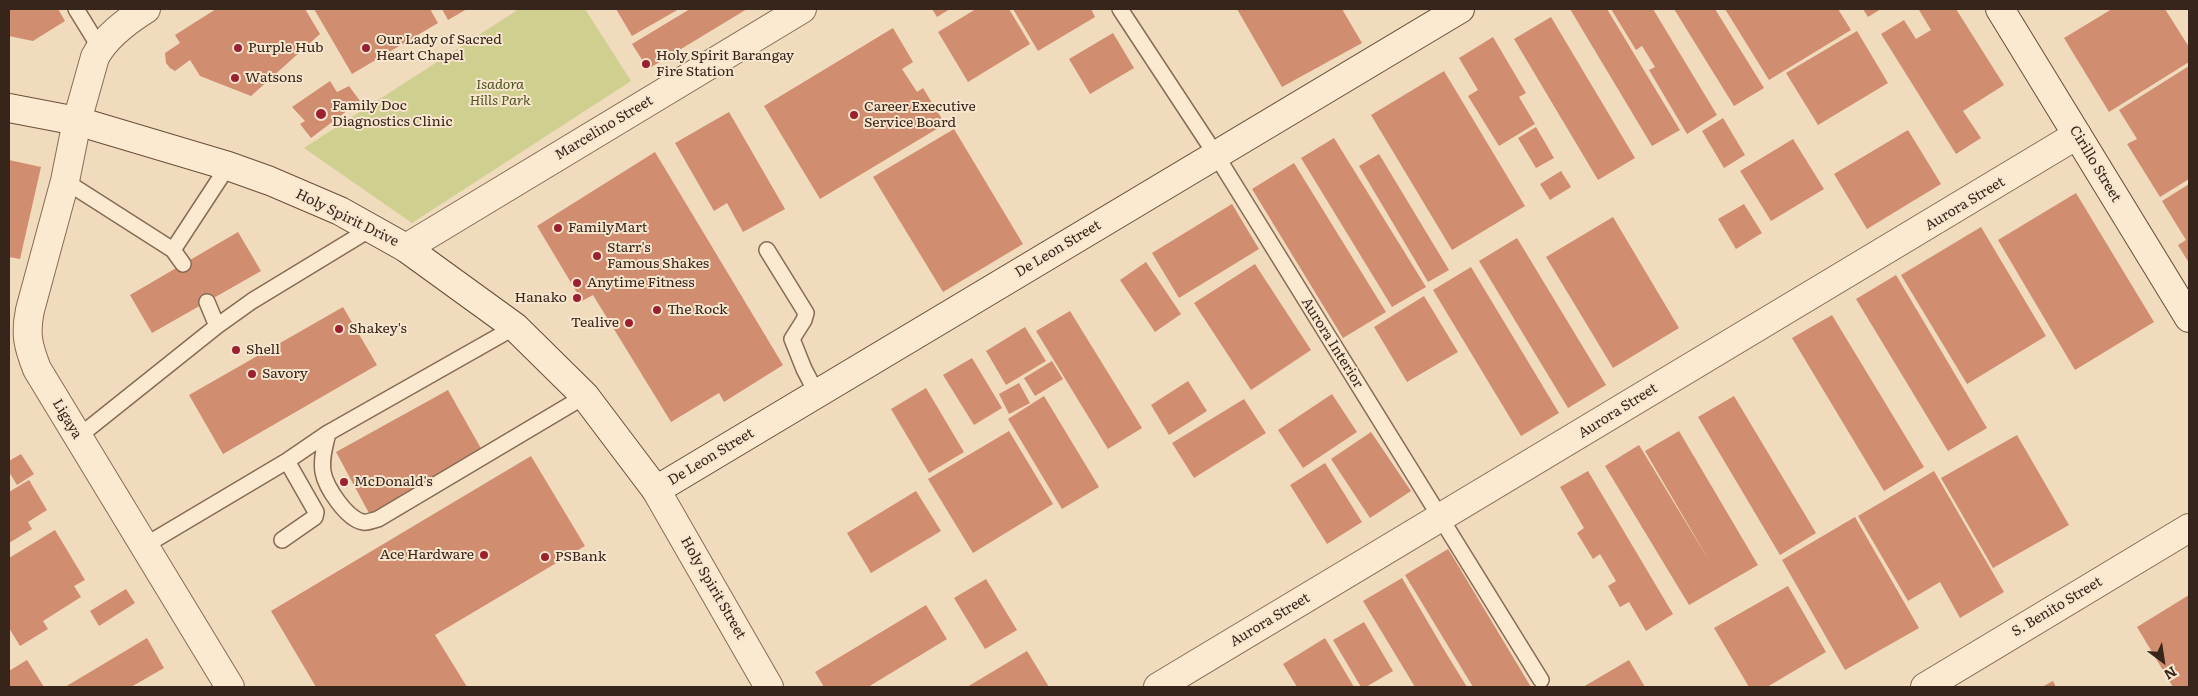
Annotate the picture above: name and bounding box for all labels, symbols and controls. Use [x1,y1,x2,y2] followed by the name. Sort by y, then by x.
[376,32,502,64] place label: Our Lady of Sacred Heart Chapel
[248,40,324,56] place label: Purple Hub
[232,42,244,54] marker: Purple Hub
[360,42,372,54] marker: Our Lady of Sacred Heart Chapel
[656,48,794,80] place label: Holy Spirit Barangay Fire Station
[640,58,652,70] marker: Holy Spirit Barangay Fire Station
[245,70,302,86] place label: Watsons
[229,72,241,84] marker: Watsons
[469,77,531,110] park label: Isadora Hills Park
[552,92,656,164] street label: Marcelino Street
[332,98,452,130] place label: Family Doc Diagnostics Clinic
[864,99,976,132] place label: Career Executive Service Board
[314,107,328,121] marker: Family Doc Diagnostics Clinic
[848,109,860,121] marker: Career Executive Service Board
[2066,123,2124,205] street label: Cirillo Street
[1922,174,2008,234] street label: Aurora Street
[293,186,401,250] street label: Holy Spirit Drive
[1012,217,1104,281] street label: De Leon Street
[568,220,647,236] place label: FamilyMart
[552,222,564,234] marker: FamilyMart
[607,240,709,272] place label: Starr's Famous Shakes
[591,250,603,262] marker: Starr's Famous Shakes
[587,275,695,291] place label: Anytime Fitness
[571,277,583,289] marker: Anytime Fitness
[514,290,567,306] place label: Hanako
[571,292,583,304] marker: Hanako
[1297,295,1367,391] street label: Aurora Interior
[667,302,728,318] place label: The Rock
[651,304,663,316] marker: The Rock
[571,315,619,331] place label: Tealive
[623,317,635,329] marker: Tealive
[349,321,407,337] place label: Shakey's
[333,323,345,335] marker: Shakey's
[246,342,280,358] place label: Shell
[230,344,242,356] marker: Shell
[262,366,308,382] place label: Savory
[246,368,258,380] marker: Savory
[1575,380,1661,442] street label: Aurora Street
[49,396,85,442] street label: Ligaya
[665,425,757,489] street label: De Leon Street
[354,474,433,490] place label: McDonald's
[338,476,350,488] marker: McDonald's
[677,534,749,642] street label: Holy Spirit Street
[380,547,474,563] place label: Ace Hardware
[478,549,490,561] marker: Ace Hardware
[555,549,606,565] place label: PSBank
[539,551,551,563] marker: PSBank
[2009,573,2105,641] street label: S. Benito Street
[1227,590,1313,650] street label: Aurora Street
[2138,636,2188,686] north arrow
[2161,662,2181,685] text: N

